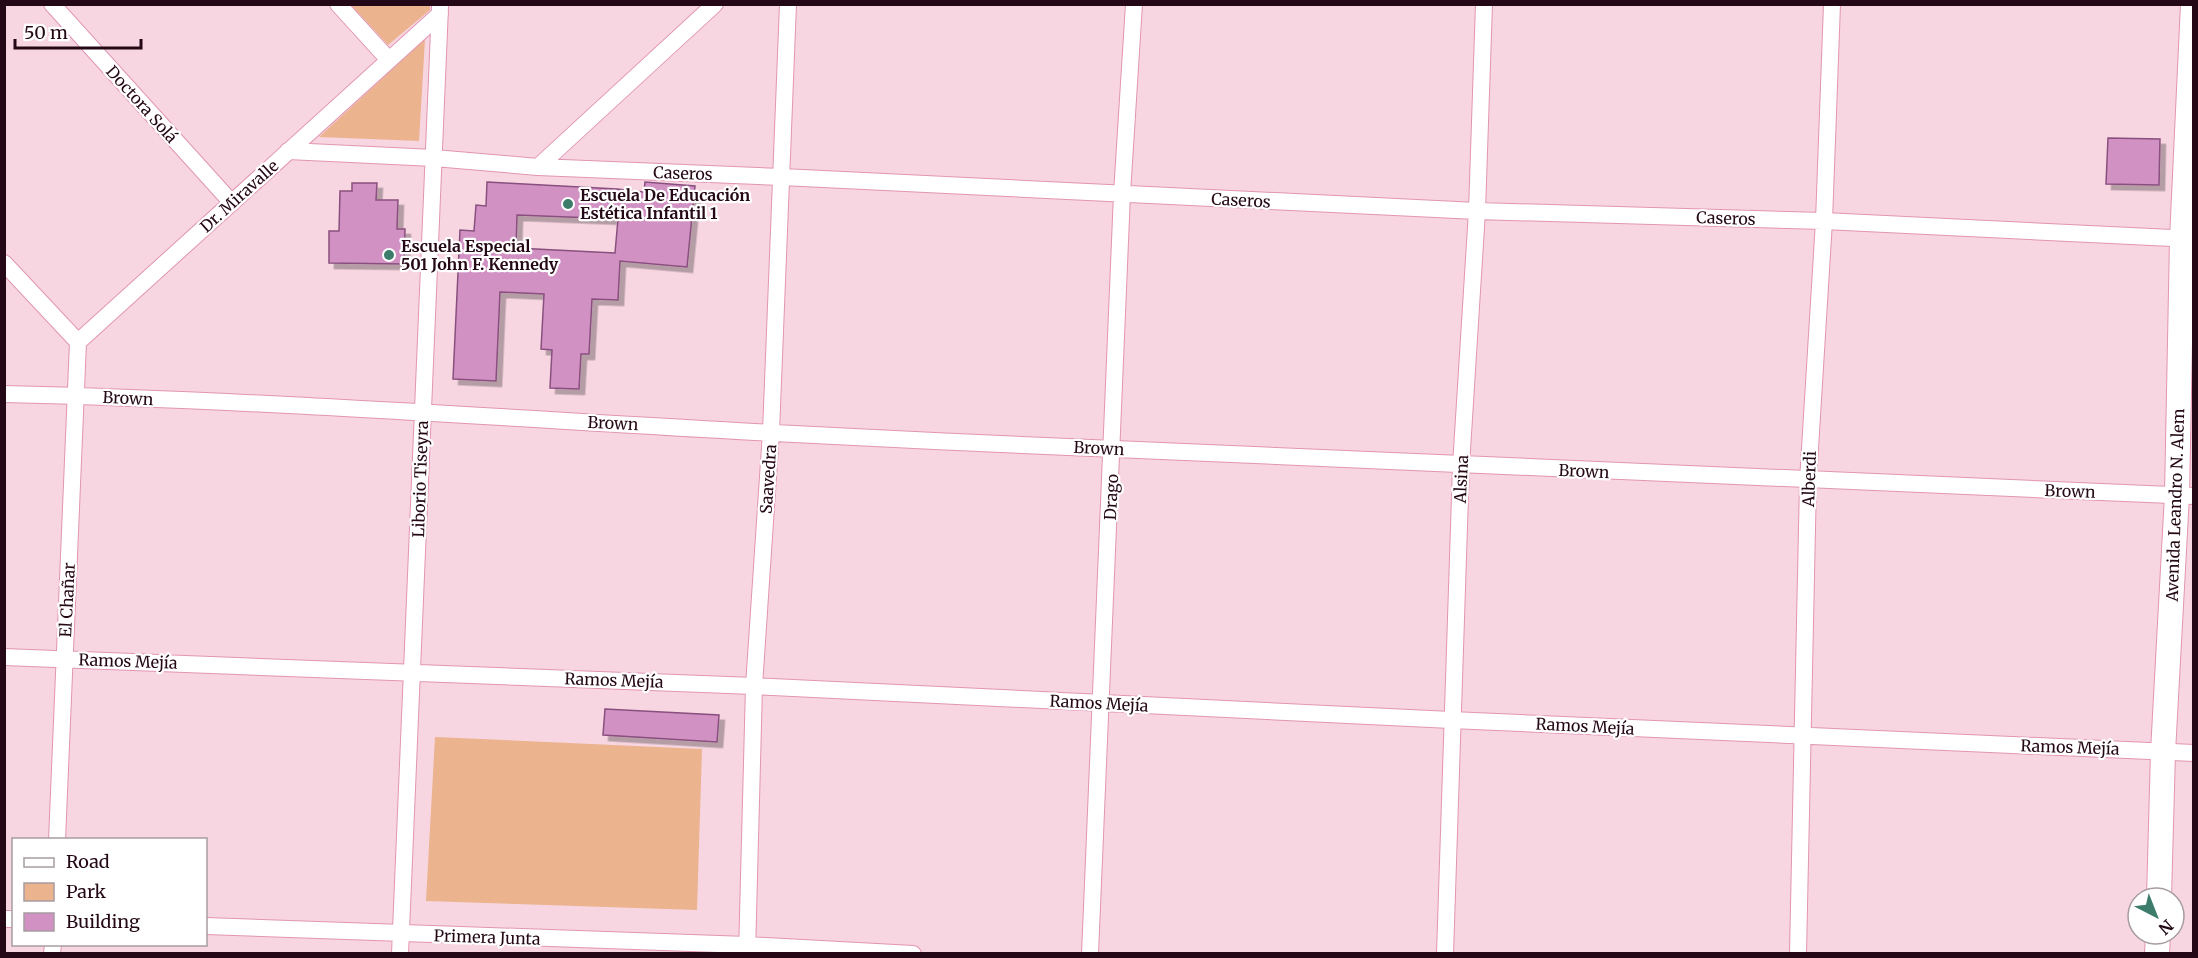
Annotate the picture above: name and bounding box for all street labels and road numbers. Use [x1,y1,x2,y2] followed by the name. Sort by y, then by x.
[102,61,182,147] street label: Doctora Solá
[196,156,282,236] street label: Dr. Miravalle
[653,162,713,184] street label: Caseros
[1211,188,1271,212] street label: Caseros
[1696,207,1756,229] street label: Caseros
[102,387,154,409] street label: Brown
[2162,408,2188,603] street label: Avenida Leandro N. Alem
[587,412,639,434] street label: Brown
[408,420,432,538] street label: Liborio Tiseyra
[1073,437,1125,459] street label: Brown
[756,443,780,514] street label: Saavedra
[1798,451,1820,508] street label: Alberdi
[1450,454,1472,505] street label: Alsina
[1558,460,1610,482] street label: Brown
[1100,473,1122,521] street label: Drago
[2044,480,2096,502] street label: Brown
[55,562,79,638] street label: El Chañar
[78,649,178,673] street label: Ramos Mejía
[564,668,664,692] street label: Ramos Mejía
[1049,690,1149,716] street label: Ramos Mejía
[1535,713,1635,739] street label: Ramos Mejía
[2020,735,2120,759] street label: Ramos Mejía
[433,925,541,949] street label: Primera Junta

